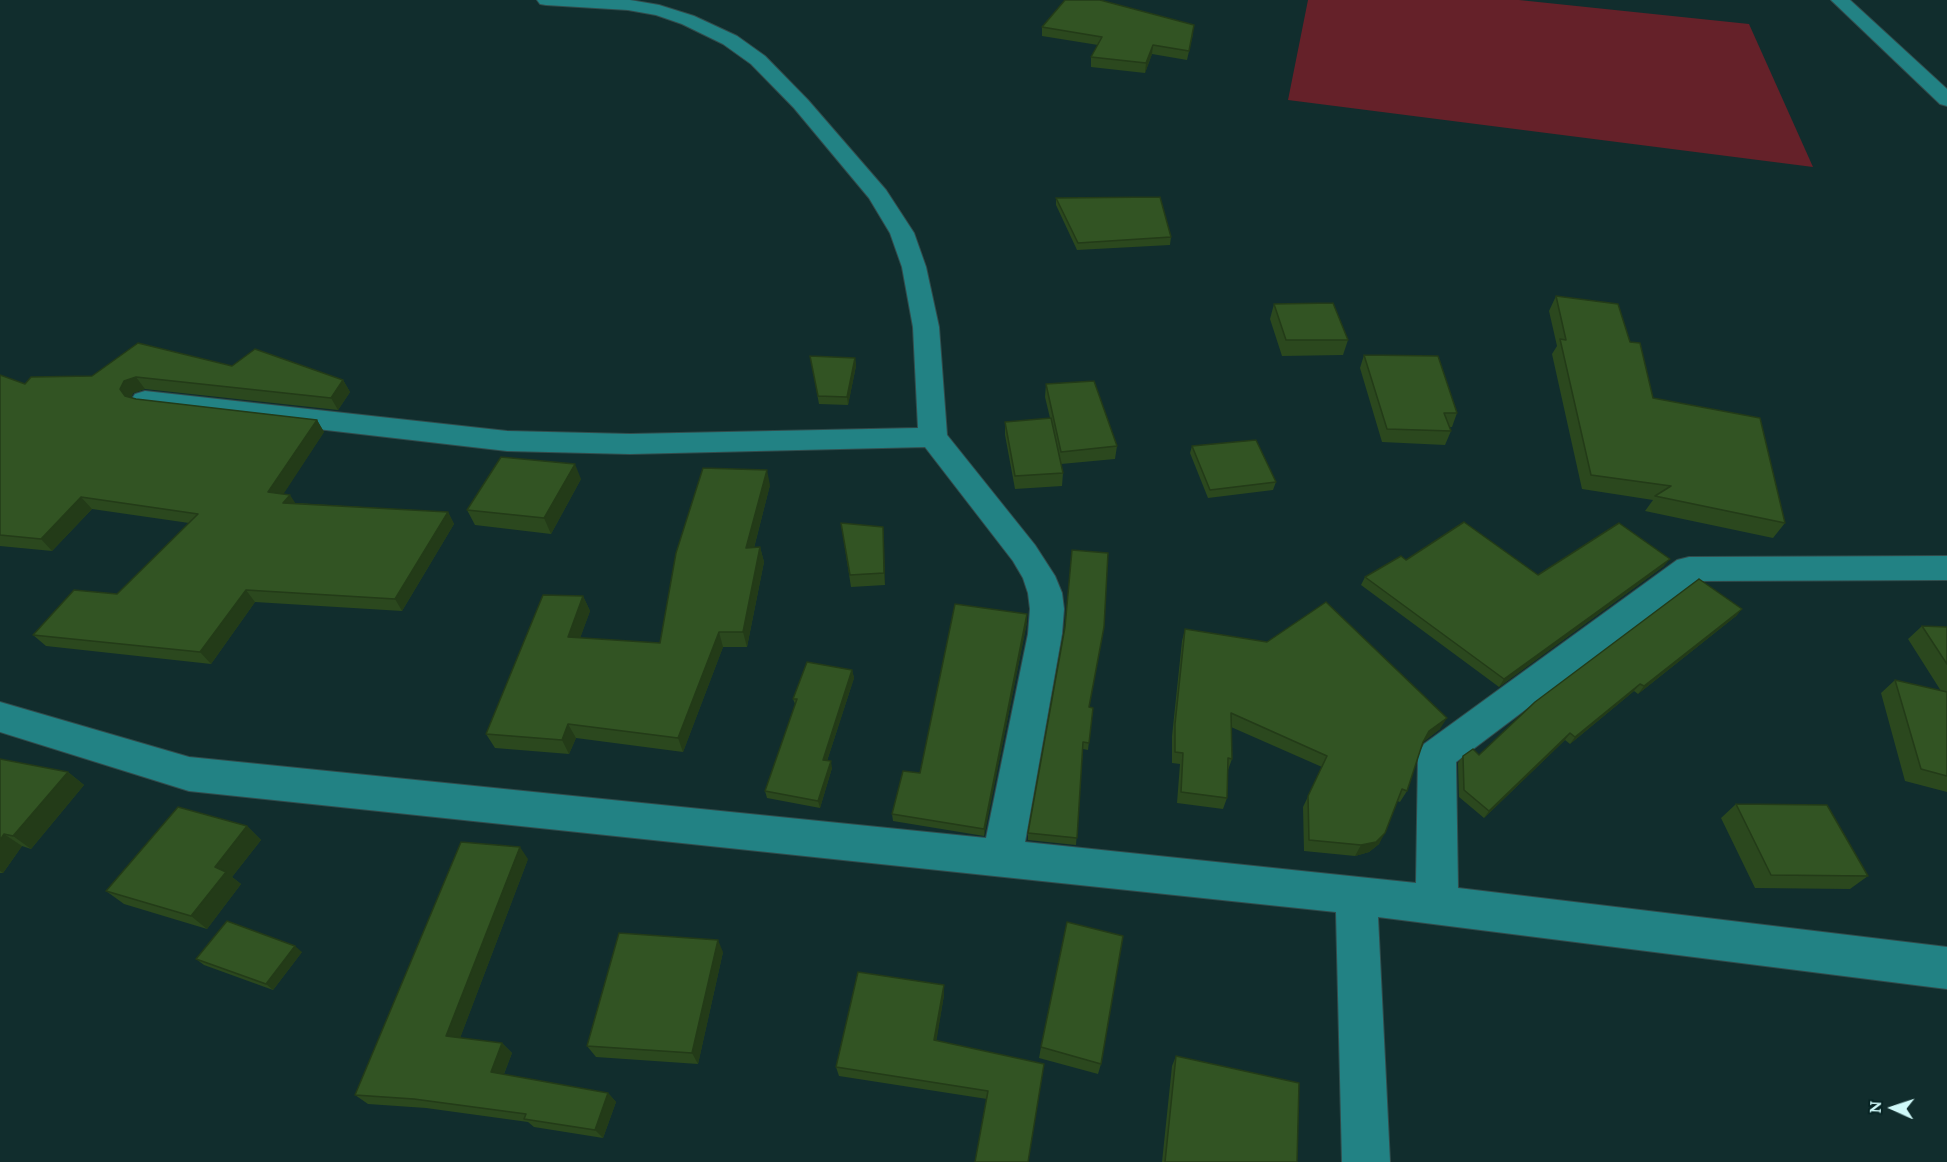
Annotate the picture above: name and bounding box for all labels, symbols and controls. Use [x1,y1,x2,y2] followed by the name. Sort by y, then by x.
[1863,1078,1923,1138] north arrow
[1865,1100,1885,1114] text: N

